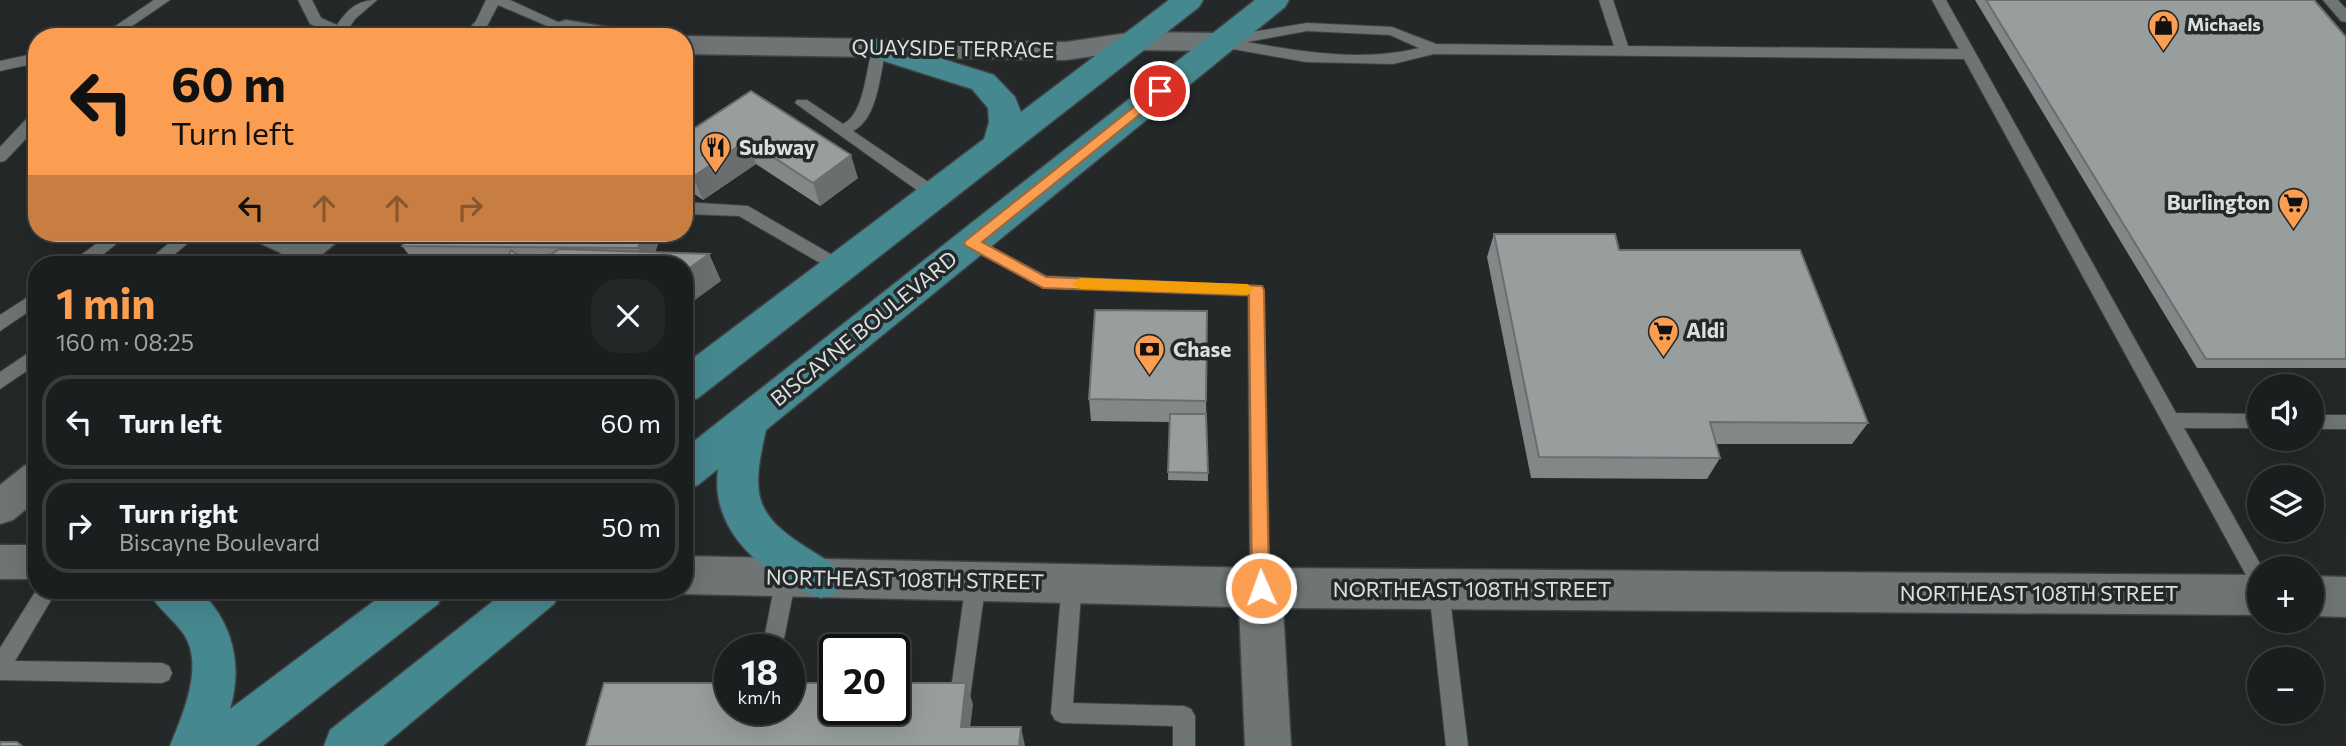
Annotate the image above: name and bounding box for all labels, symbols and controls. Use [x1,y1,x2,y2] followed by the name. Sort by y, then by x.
[2147,8,2181,52] shop icon: Michaels
[2187,13,2261,35] place label: Michaels
[852,33,1055,62] street label: QUAYSIDE TERRACE
[171,52,286,112] text: 60 m
[56,56,147,147] icon: left
[1130,61,1190,121] pin
[1141,72,1179,110] icon: arrive
[171,112,295,152] text: Turn left
[699,131,733,175] restaurant icon: Subway
[739,134,816,159] place label: Subway
[2276,186,2310,230] supermarket icon: Burlington
[232,189,270,227] icon: left
[305,189,343,227] icon: ahead
[378,189,416,227] icon: ahead
[451,189,489,227] icon: right
[2167,189,2270,214] place label: Burlington
[765,245,961,411] street label: BISCAYNE BOULEVARD
[56,276,156,328] text: 1 min
[591,279,665,353] button: close
[1646,314,1680,358] supermarket icon: Aldi
[1686,317,1725,342] place label: Aldi
[56,328,194,356] text: 160 m · 08:25
[1133,333,1167,377] bank icon: Chase
[1173,336,1231,361] place label: Chase
[2247,374,2324,724] map controls
[2247,374,2324,451] button: sound
[60,403,98,441] icon: left
[119,407,222,438] text: Turn left
[601,407,661,438] text: 60 m
[2247,465,2324,542] button: layers
[119,497,238,528] text: Turn right
[60,507,98,545] icon: right
[601,511,661,542] text: 50 m
[119,528,320,556] text: Biscayne Boulevard
[1224,551,1298,625] position arrow
[2247,556,2324,633] button: +
[766,564,1044,593] street label: NORTHEAST 108TH STREET
[1333,576,1611,601] street label: NORTHEAST 108TH STREET
[1900,580,2178,605] street label: NORTHEAST 108TH STREET
[819,634,910,725] speed limit sign: 20
[2247,647,2324,724] button: −
[741,649,778,692] text: 18
[738,686,781,708] text: km/h

